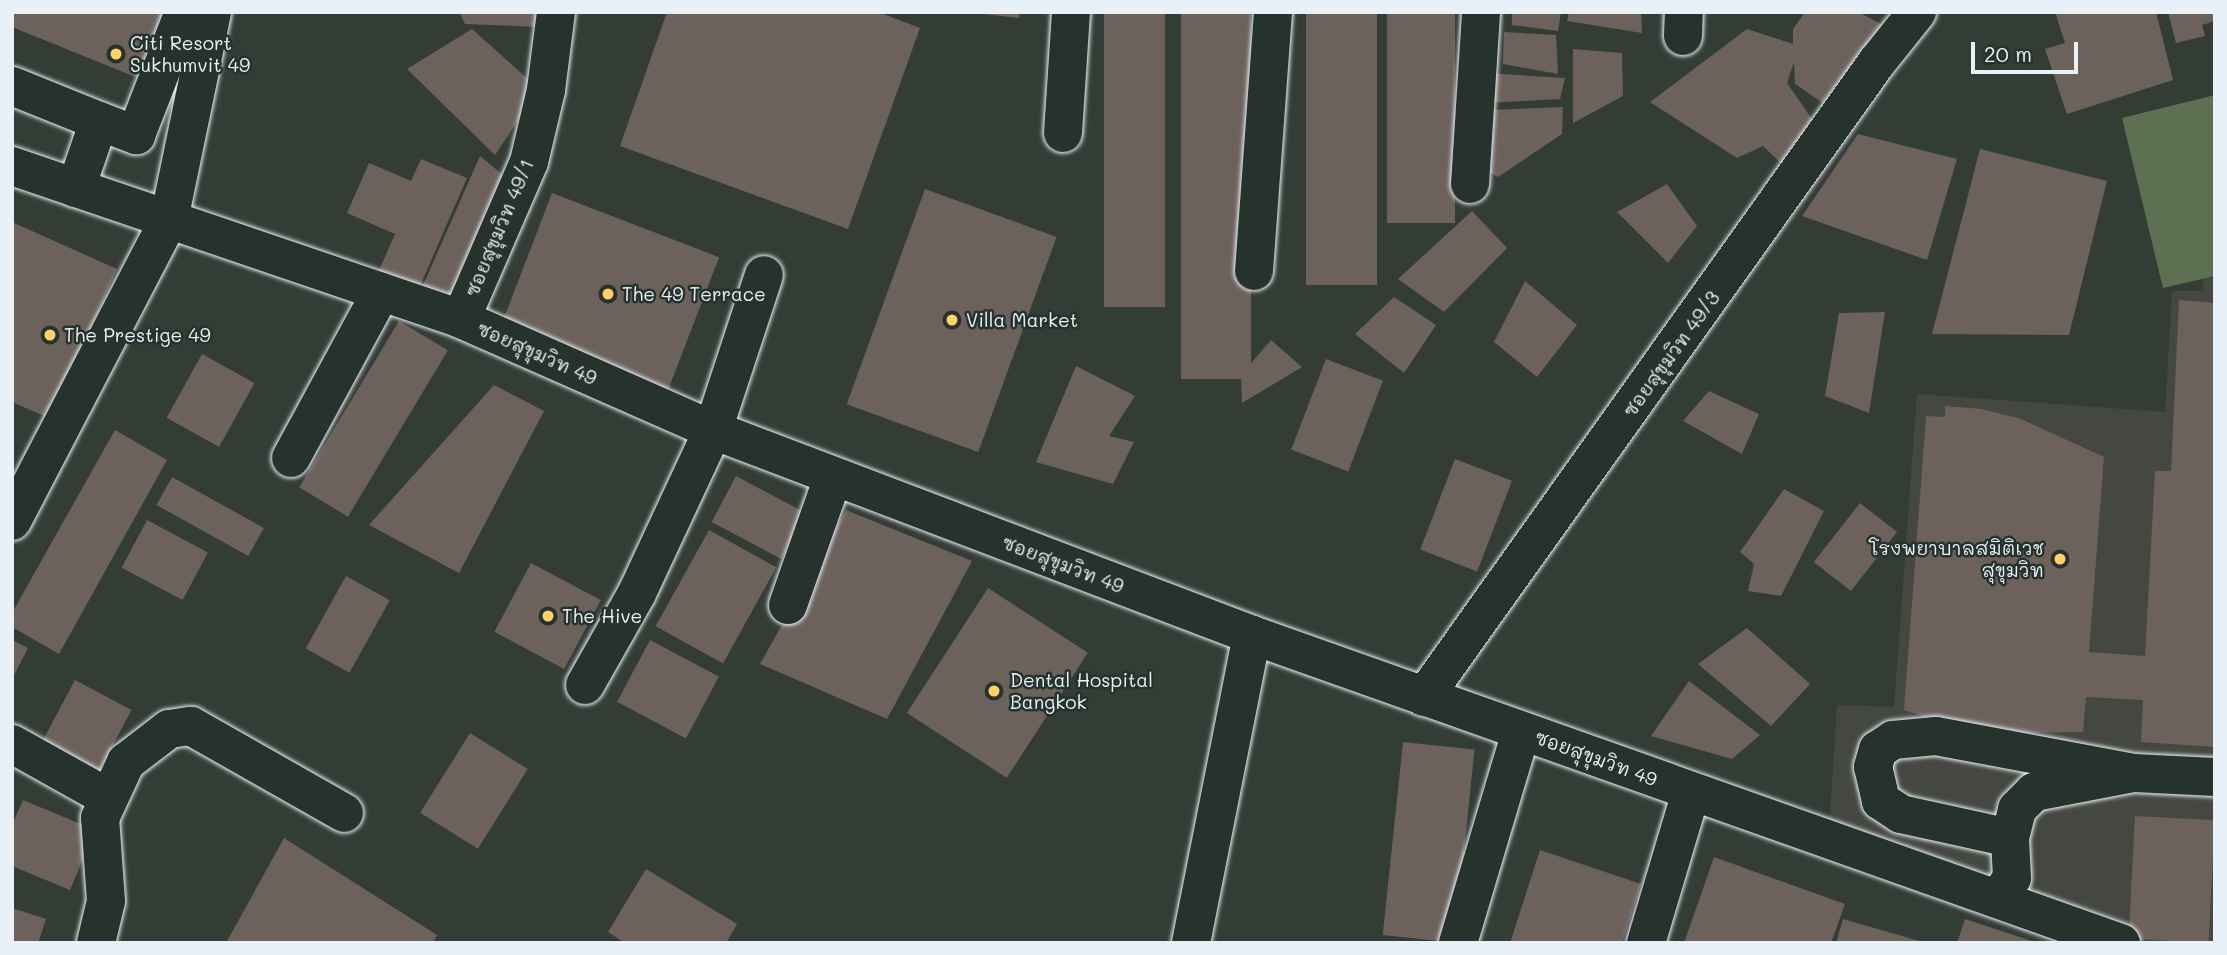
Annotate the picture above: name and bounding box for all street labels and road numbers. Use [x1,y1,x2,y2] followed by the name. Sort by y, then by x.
[460,156,538,300] street label: ซอยสุขุมวิท 49/1
[1618,287,1724,421] street label: ซอยสุขุมวิท 49/3
[474,316,600,390] street label: ซอยสุขุมวิท 49
[999,530,1127,598] street label: ซอยสุขุมวิท 49
[1532,725,1660,791] street label: ซอยสุขุมวิท 49

